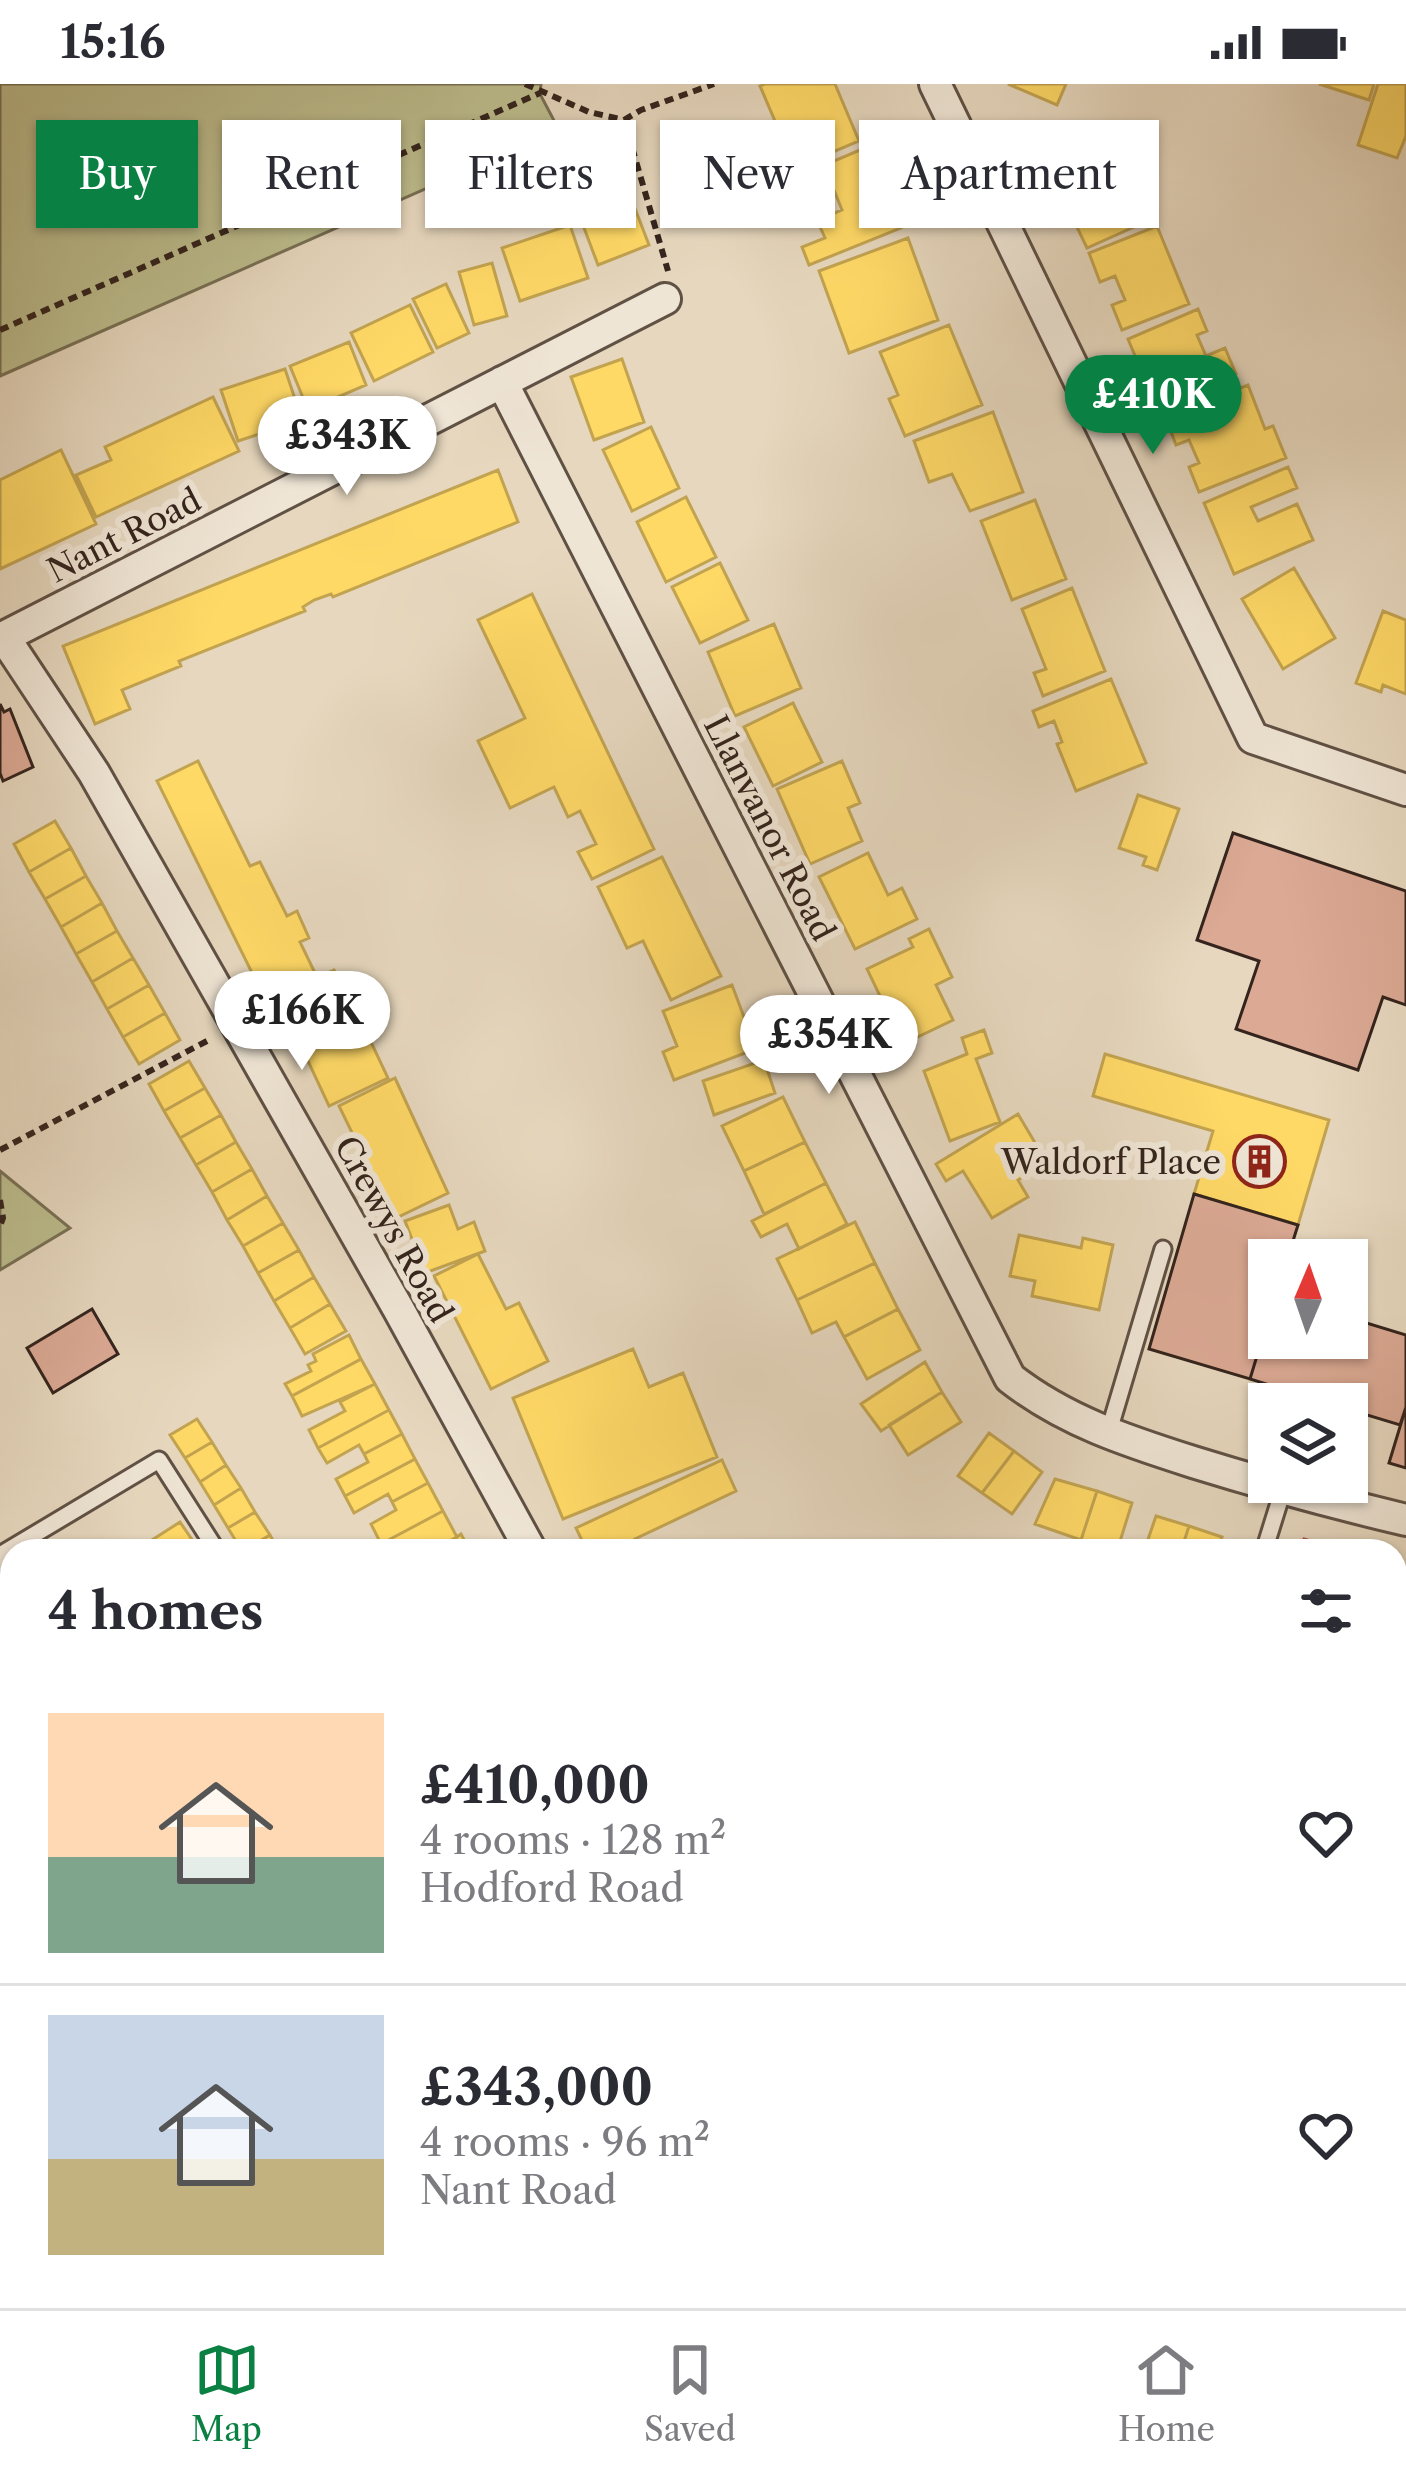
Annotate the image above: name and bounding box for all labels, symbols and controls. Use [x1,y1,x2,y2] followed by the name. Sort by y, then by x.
[60,14,166,70] text: 15:16
[36,120,198,228] chip: Buy
[222,120,401,228] chip: Rent
[425,120,636,228] chip: Filters
[660,120,835,228] chip: New
[859,120,1159,228] chip: Apartment
[1069,355,1237,457] pin: £410K
[1092,370,1214,418] text: £410K
[263,396,431,498] pin: £343K
[285,411,409,459] text: £343K
[41,479,208,592] street label: Nant Road
[695,709,844,948] street label: Llanvanor Road
[218,971,386,1073] pin: £166K
[241,986,363,1034] text: £166K
[745,995,913,1097] pin: £354K
[767,1010,891,1058] text: £354K
[326,1129,462,1330] street label: Crewys Road
[1232,1134,1288,1190] building icon: Waldorf Place
[1000,1142,1221,1183] place label: Waldorf Place
[1248,1239,1368,1359] north arrow
[1248,1239,1368,1503] map controls
[1248,1383,1368,1503] button: layers
[1293,1578,1359,1644] icon: filters
[48,1580,263,1642] text: 4 homes
[420,1754,650,1816] text: £410,000
[144,1761,288,1905] icon: home
[1293,1800,1359,1866] icon: heart
[420,1816,726,1864] text: 4 rooms · 128 m²
[420,1864,684,1912] text: Hodford Road
[420,2056,653,2118] text: £343,000
[144,2063,288,2207] icon: home
[1293,2102,1359,2168] icon: heart
[420,2118,710,2166] text: 4 rooms · 96 m²
[420,2166,617,2214] text: Nant Road
[191,2337,262,2450] tab: Map
[644,2337,736,2450] tab: Saved
[1118,2337,1215,2450] tab: Home

